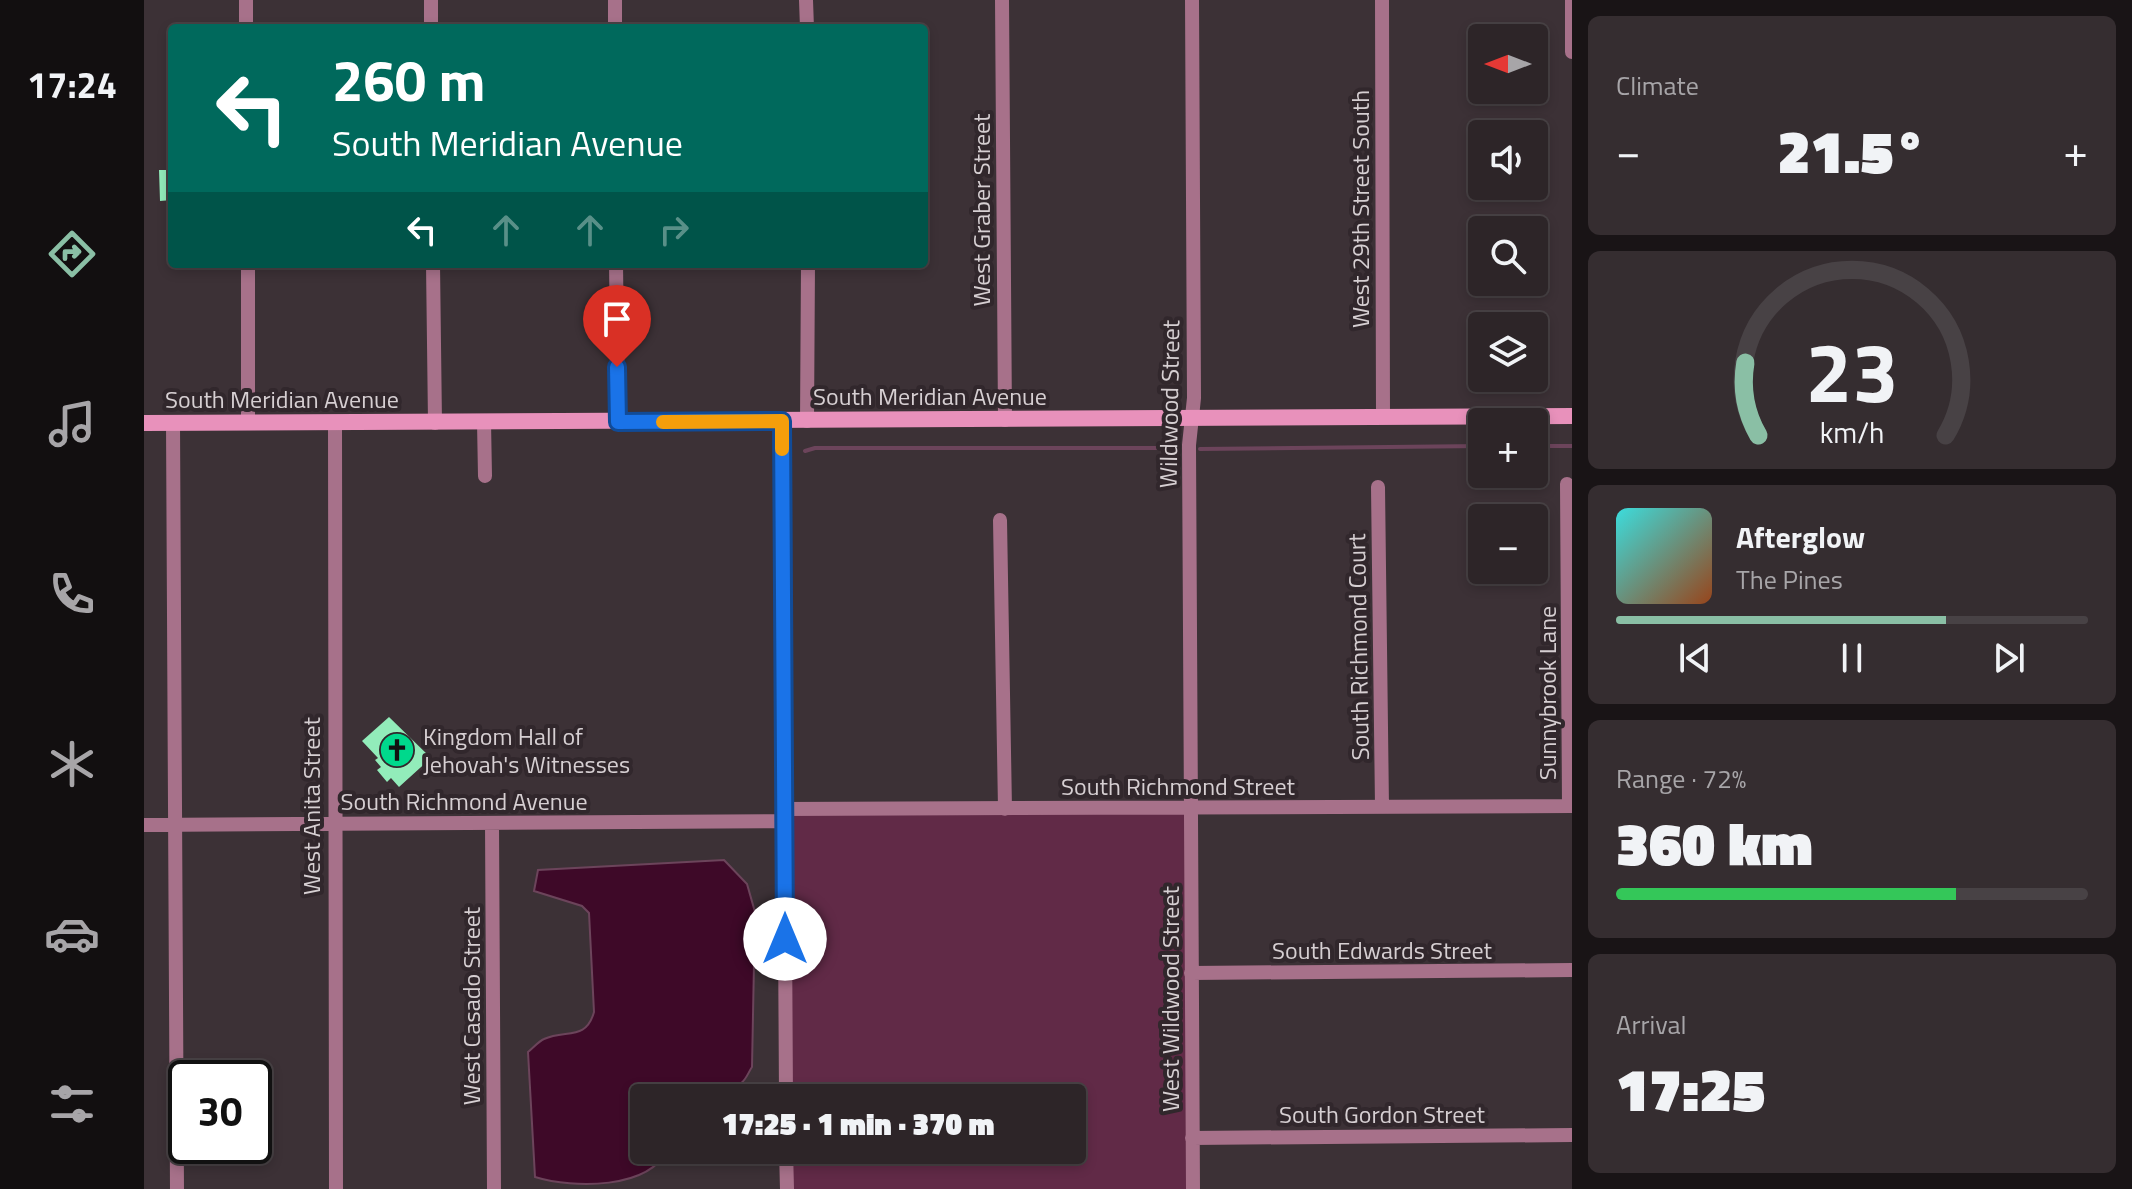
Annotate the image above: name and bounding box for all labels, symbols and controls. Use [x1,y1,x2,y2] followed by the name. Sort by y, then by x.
[1468,24,1548,104] north arrow
[1468,24,1548,584] map controls
[332,38,485,123] text: 260 m
[200,56,304,160] icon: left
[27,57,117,112] text: 17:24
[1616,66,1699,105] text: Climate
[1342,90,1378,328] street label: West 29th Street South
[1778,105,1926,196] text: 21.5°
[963,113,999,307] street label: West Graber Street
[332,115,683,170] text: South Meridian Avenue
[1616,117,1641,184] text: −
[2063,117,2088,184] text: +
[1468,120,1548,200] button: sound
[400,208,444,252] icon: left
[484,208,528,252] icon: ahead
[568,208,612,252] icon: ahead
[652,208,696,252] icon: right
[1468,216,1548,296] button: search
[44,226,100,282] icon: directions
[583,285,651,367] pin
[595,297,639,341] icon: arrive
[1805,307,1899,433] text: 23
[1468,312,1548,392] button: layers
[1150,319,1188,488] street label: Wildwood Street
[813,378,1047,414] street label: South Meridian Avenue
[165,381,399,417] street label: South Meridian Avenue
[44,396,100,452] icon: music
[1468,408,1548,488] button: +
[1820,411,1884,454] text: km/h
[1468,504,1548,584] button: −
[1736,514,1865,560] text: Afterglow
[1338,533,1378,761] street label: South Richmond Court
[1736,560,1843,599] text: The Pines
[44,566,100,622] icon: phone
[1529,606,1565,780] street label: Sunnybrook Lane
[1673,636,1717,680] icon: previous
[1830,636,1874,680] icon: pause
[1987,636,2031,680] icon: next
[293,717,329,895] street label: West Anita Street
[423,718,630,782] place label: Kingdom Hall of Jehovah's Witnesses
[378,731,416,769] church icon: Kingdom Hall of Jehovah's Witnesses
[44,736,100,792] icon: climate
[1616,759,1746,798] text: Range · 72%
[1061,768,1296,804] street label: South Richmond Street
[340,783,588,819] street label: South Richmond Avenue
[1616,797,1813,888] text: 360 km
[1152,885,1188,1112] street label: West Wildwood Street
[743,897,827,981] position arrow
[44,906,100,962] icon: car
[453,906,489,1105] street label: West Casado Street
[1272,932,1493,968] street label: South Edwards Street
[1616,1005,1687,1044] text: Arrival
[1616,1043,1765,1134] text: 17:25
[168,1060,272,1164] speed limit sign: 30
[44,1076,100,1132] icon: filters
[1279,1096,1486,1132] street label: South Gordon Street
[722,1101,994,1147] text: 17:25 · 1 min · 370 m

